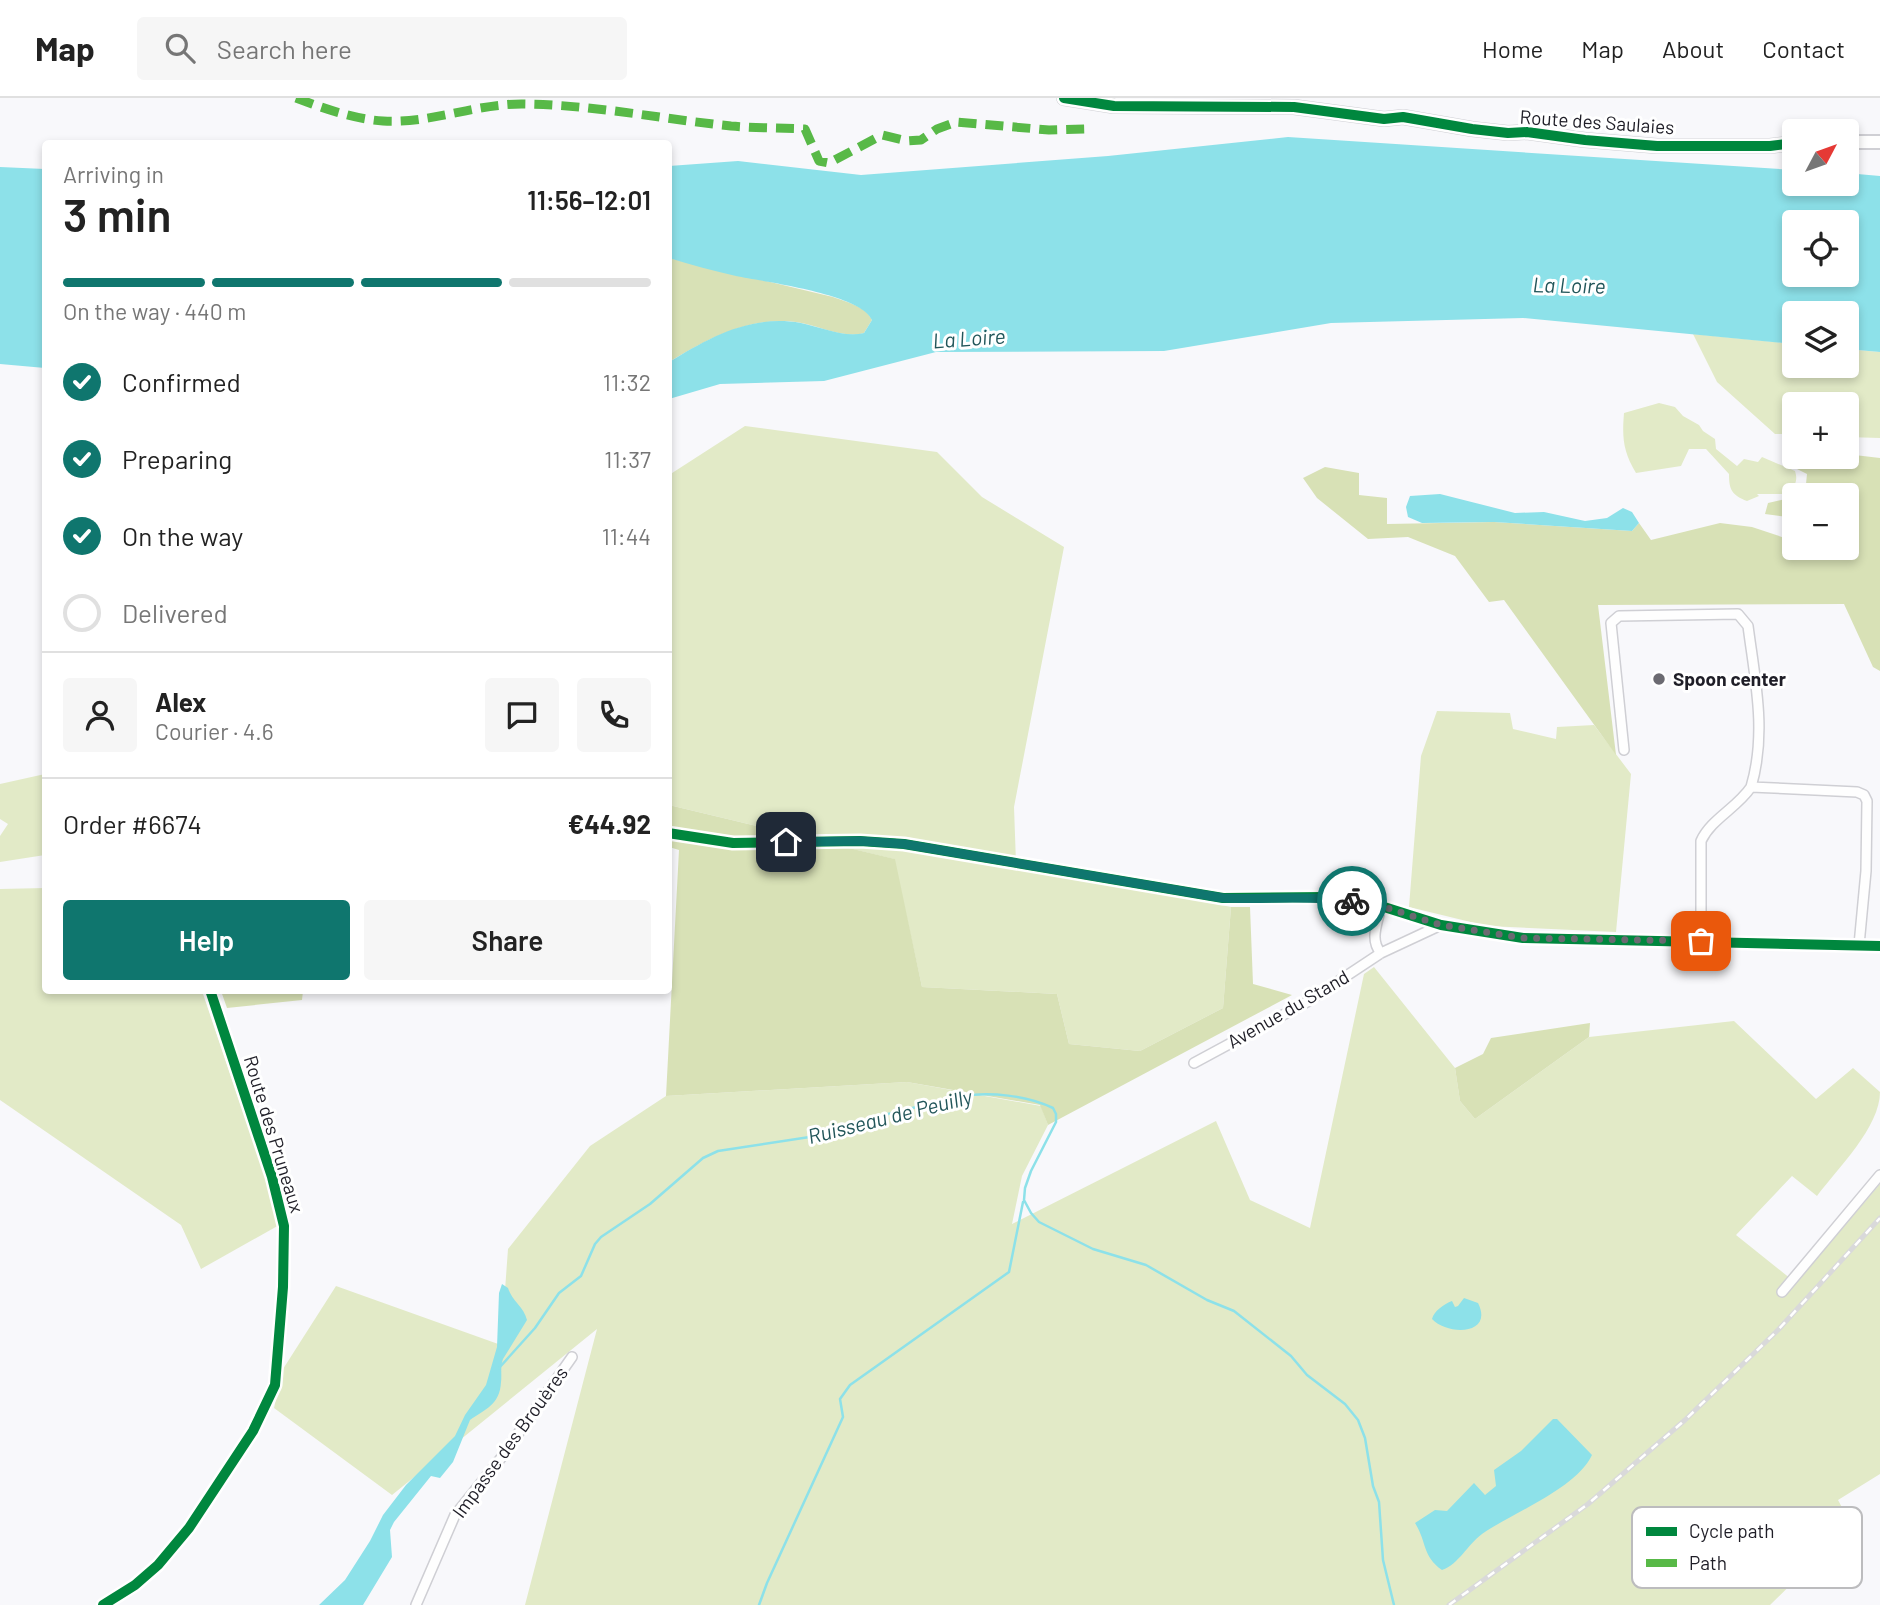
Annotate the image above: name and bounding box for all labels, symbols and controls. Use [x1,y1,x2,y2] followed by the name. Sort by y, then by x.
[137,17,627,80] search box
[35,28,95,68] text: Map
[161,29,199,67] icon: search
[217,33,352,64] text: Search here
[1482,34,1543,63] text: Home
[1581,34,1624,63] text: Map
[1662,34,1724,63] text: About
[1762,34,1845,63] text: Contact
[1519,105,1675,138] street label: Route des Saulaies
[1782,119,1858,196] north arrow
[1782,119,1859,560] map controls
[63,160,164,188] text: Arriving in
[527,184,651,215] text: 11:56–12:01
[63,186,172,241] text: 3 min
[1782,210,1859,287] button: locate
[1532,271,1606,298] water label: La Loire
[63,297,246,325] text: On the way · 440 m
[1782,301,1859,378] button: layers
[932,322,1006,353] water label: La Loire
[63,363,101,401] icon: check
[122,366,241,397] text: Confirmed
[603,368,651,396] text: 11:32
[1782,392,1859,469] button: +
[63,440,101,478] icon: check
[122,443,232,474] text: Preparing
[604,445,651,473] text: 11:37
[1782,483,1859,560] button: −
[63,517,101,555] icon: check
[122,520,243,551] text: On the way
[602,522,651,550] text: 11:44
[122,597,228,628] text: Delivered
[1673,667,1787,690] place label: Spoon center
[1651,671,1667,687] marker: Spoon center
[63,678,137,752] button: person
[485,678,559,752] button: chat
[577,678,651,752] button: phone
[155,686,206,717] text: Alex
[155,717,274,745] text: Courier · 4.6
[63,808,202,839] text: Order #6674
[568,808,651,839] text: €44.92
[756,812,816,872] pin
[767,823,805,861] icon: home
[1317,866,1387,936] courier
[1333,882,1371,920] icon: bike
[63,900,350,980] button: Help
[364,900,651,980] button: Share
[1671,911,1731,971] pin
[1682,922,1720,960] icon: bag
[1223,964,1353,1053] street label: Avenue du Stand
[240,1052,309,1215] street label: Route des Pruneaux
[805,1083,975,1148] water label: Ruisseau de Peuilly
[447,1362,572,1522] street label: Impasse des Brouères
[1632,1507,1862,1588] legend
[1689,1519,1774,1542] text: Cycle path
[1689,1551,1727,1574] text: Path

